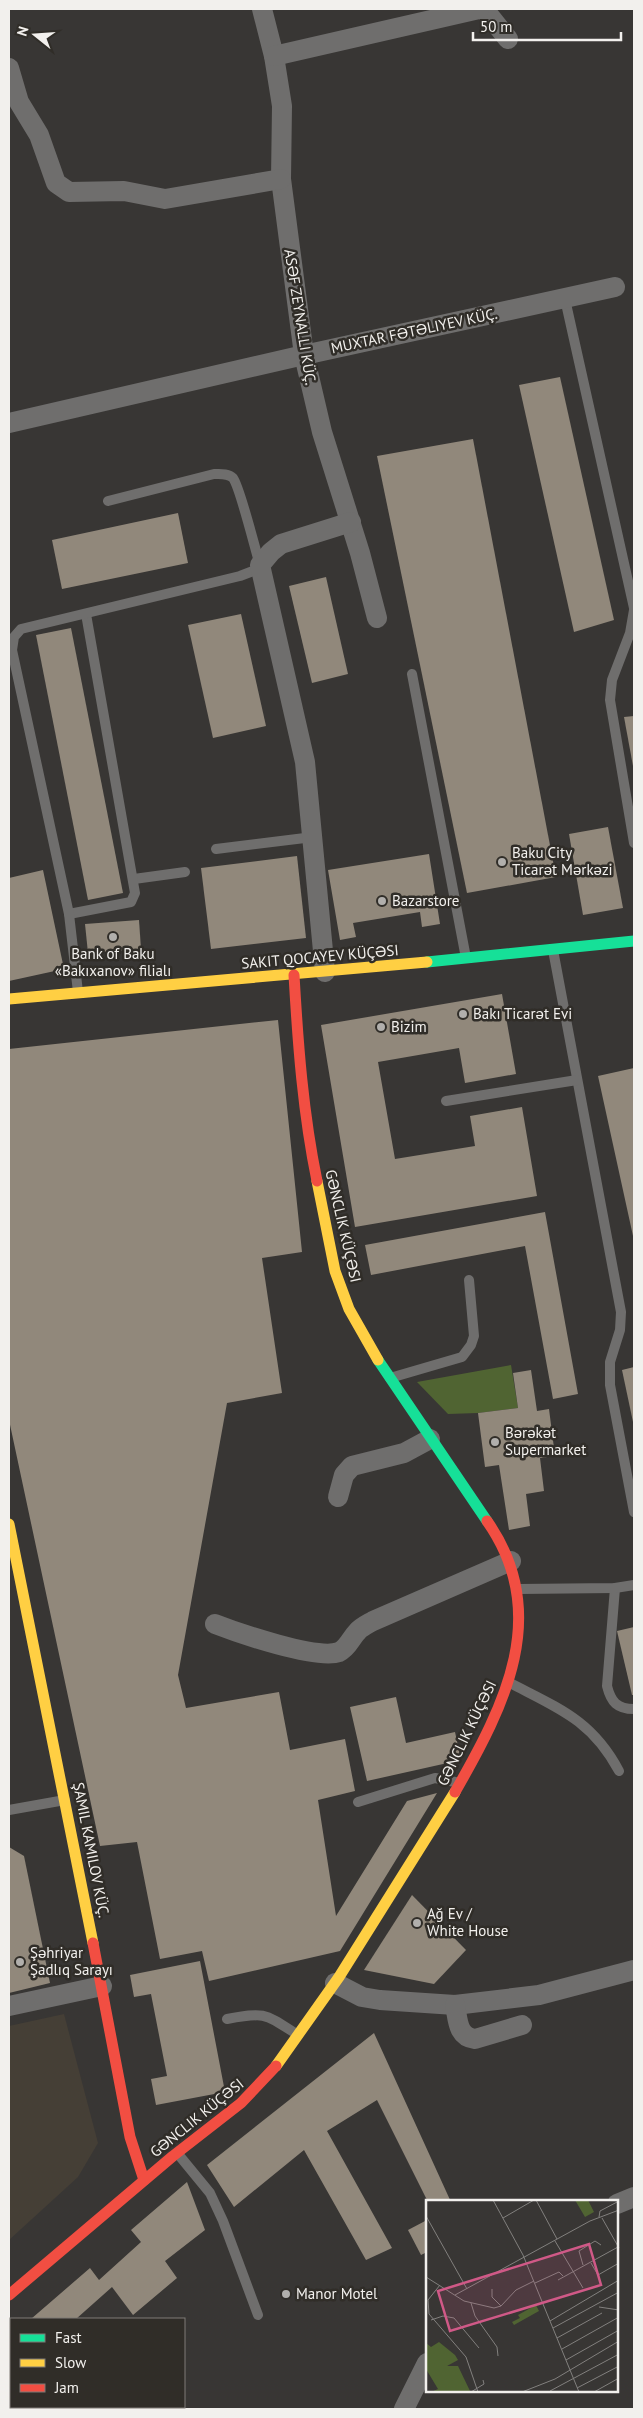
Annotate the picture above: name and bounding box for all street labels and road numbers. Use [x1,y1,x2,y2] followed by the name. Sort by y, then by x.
[280,248,321,386] street label: ASƏF ZEYNALLI KÜÇ.
[329,304,499,357] street label: MUXTAR FƏTƏLIYEV KÜÇ.
[240,940,399,973] street label: SAKIT QOCAYEV KÜÇƏSI
[321,1168,366,1284] street label: GƏNCLIK KÜÇƏSI
[433,1677,500,1789] street label: GƏNCLIK KÜÇƏSI
[69,1781,114,1919] street label: ŞAMIL KAMILOV KÜÇ.
[146,2074,247,2161] street label: GƏNCLIK KÜÇƏSI

